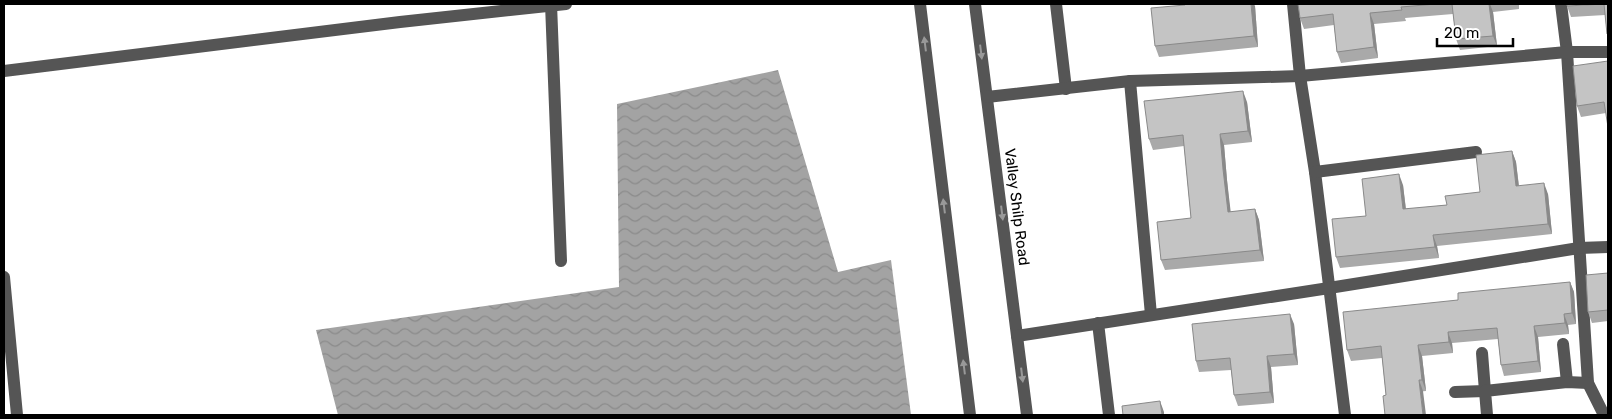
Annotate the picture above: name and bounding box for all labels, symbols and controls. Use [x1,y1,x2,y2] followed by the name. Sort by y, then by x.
[1437,15,1513,47] scale bar
[1444,24,1479,42] text: 20 m
[921,36,929,52] one-way arrow
[978,44,986,60] one-way arrow
[1001,147,1033,267] street label: Valley Shilp Road
[940,197,948,213] one-way arrow
[998,206,1006,222] one-way arrow
[960,359,968,375] one-way arrow
[1018,367,1026,383] one-way arrow

